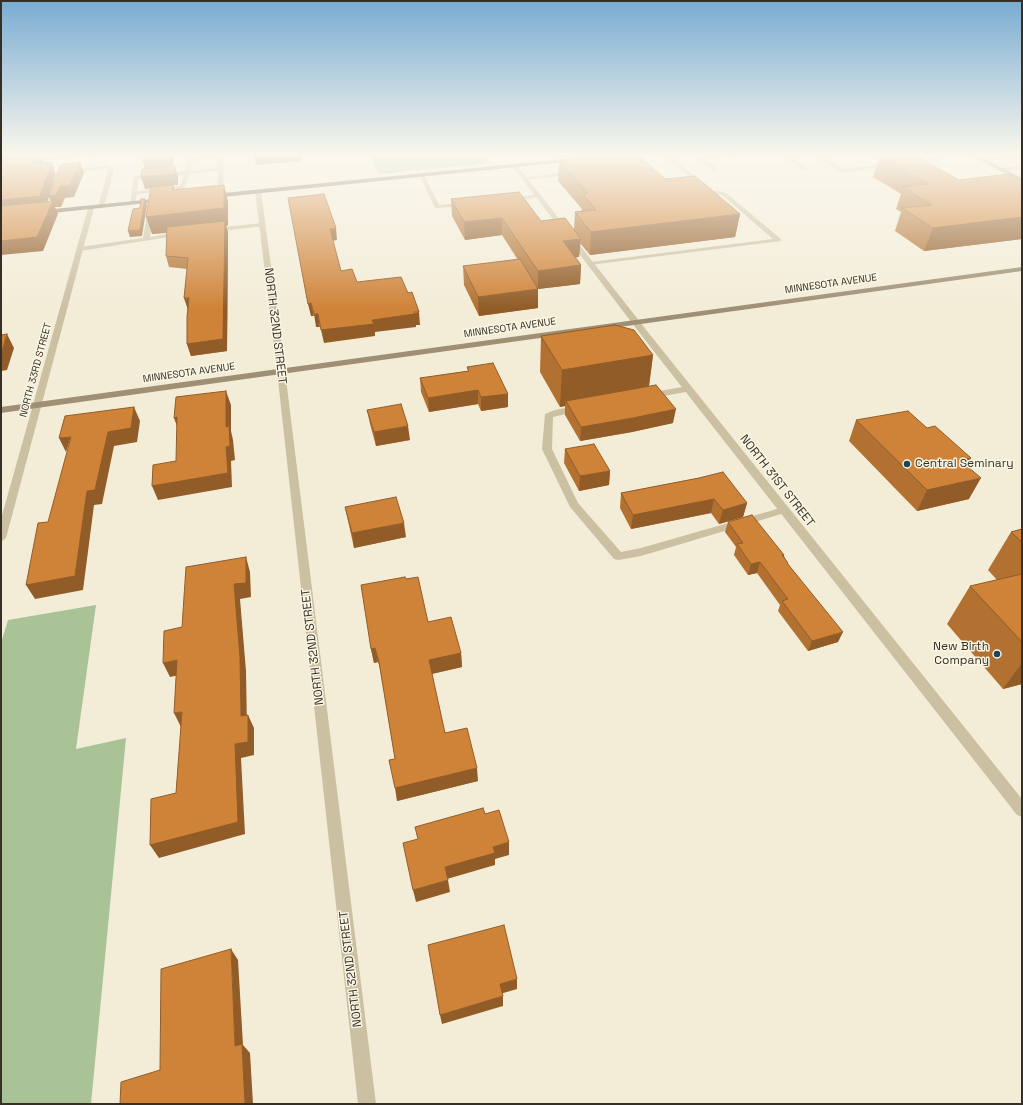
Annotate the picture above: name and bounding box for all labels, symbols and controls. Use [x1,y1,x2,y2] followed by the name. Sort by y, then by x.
[261,267,289,385] street label: NORTH 32ND STREET
[784,272,878,296] street label: MINNESOTA AVENUE
[463,316,557,340] street label: MINNESOTA AVENUE
[18,321,54,419] street label: NORTH 33RD STREET
[142,361,236,385] street label: MINNESOTA AVENUE
[737,432,817,530] street label: NORTH 31ST STREET
[915,457,1014,471] place label: Central Seminary
[902,459,912,469] marker: Central Seminary
[299,588,327,706] street label: NORTH 32ND STREET
[933,640,989,668] place label: New Birth Company
[992,649,1002,659] marker: New Birth Company
[337,910,365,1028] street label: NORTH 32ND STREET

